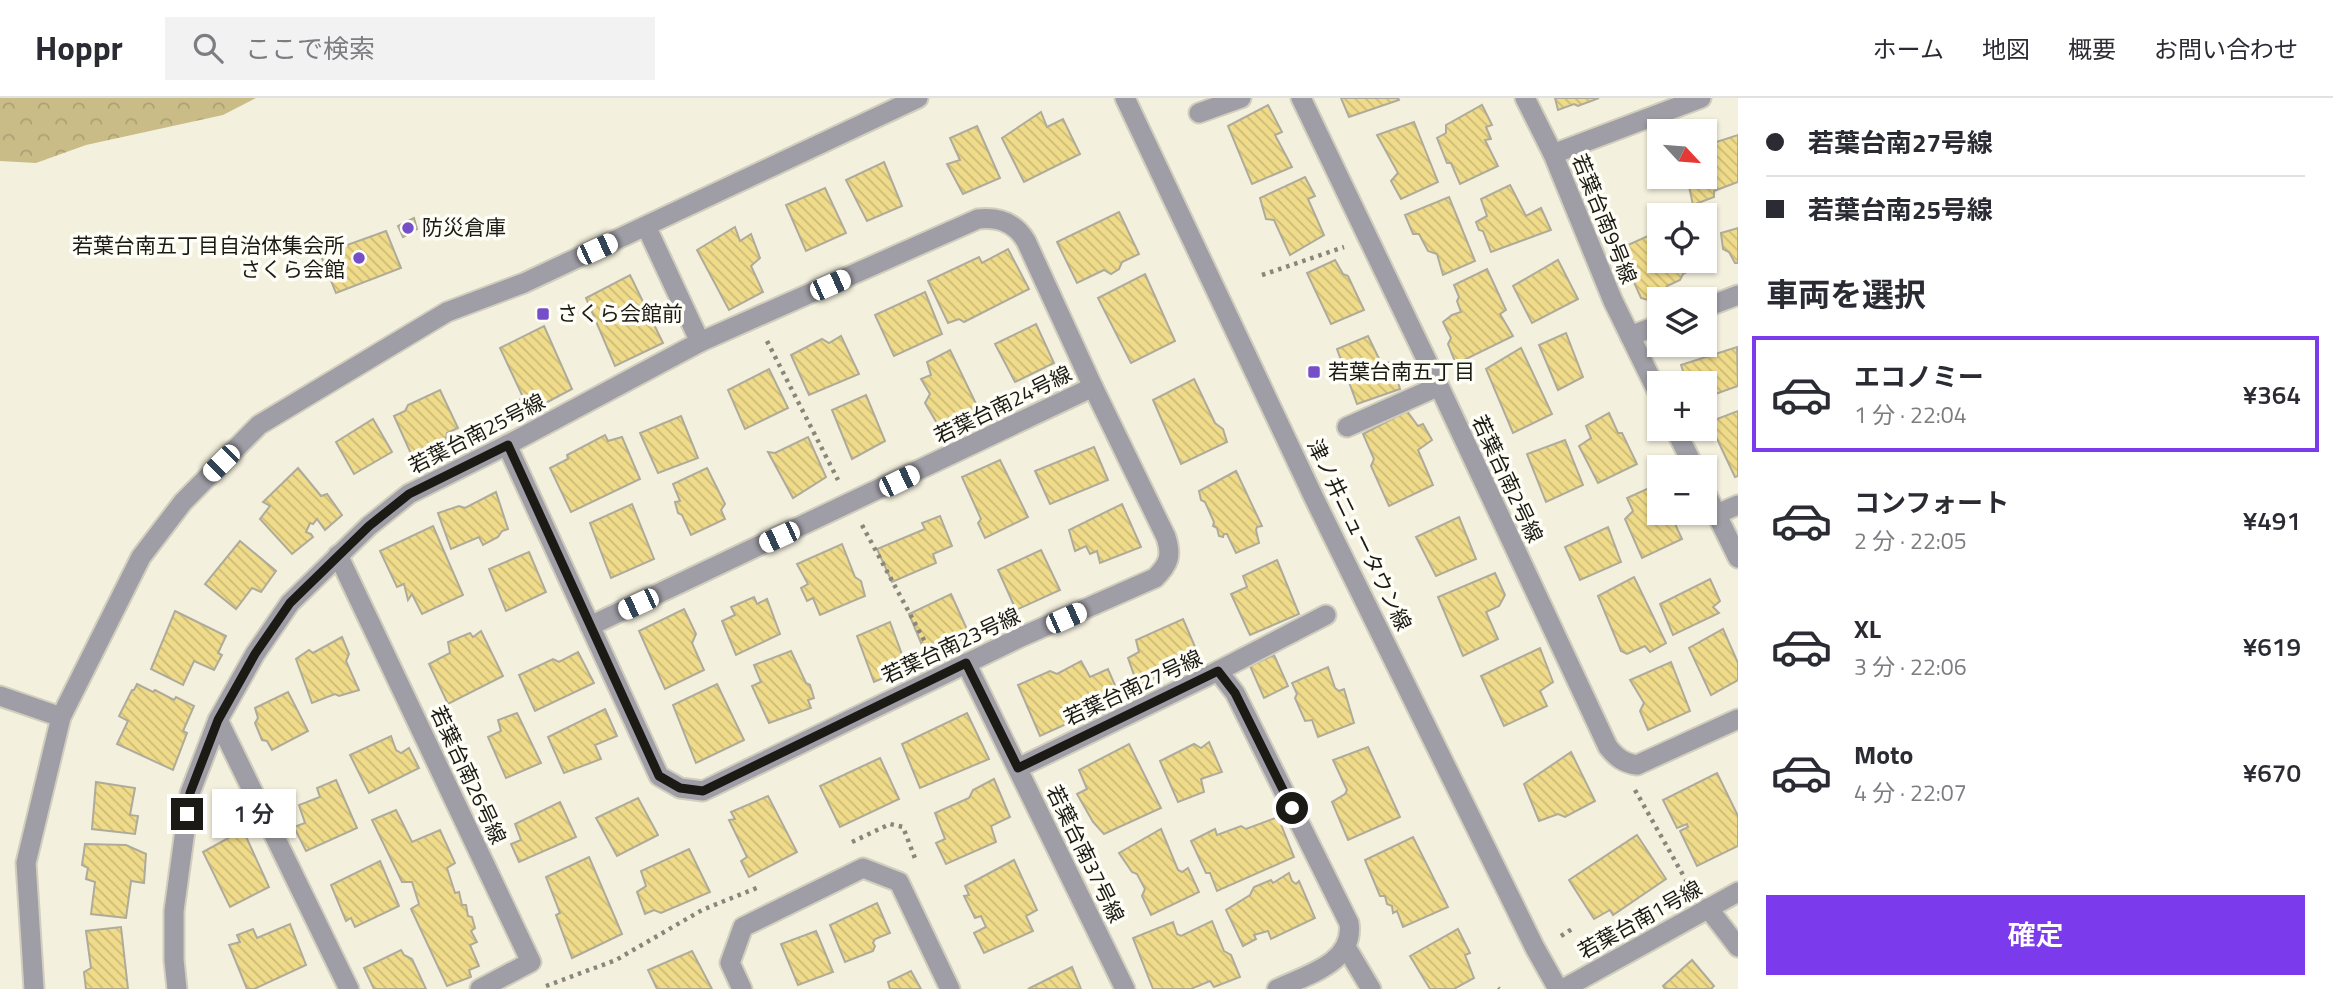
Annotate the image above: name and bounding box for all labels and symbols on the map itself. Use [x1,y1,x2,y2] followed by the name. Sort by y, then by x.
[1647,119,1717,189] north arrow
[1564,149,1646,288] street label: 若葉台南9号線
[422,211,506,243] place label: 防災倉庫
[400,220,416,236] marker: 防災倉庫
[72,229,345,285] place label: 若葉台南五丁目自治体集会所 さくら会館
[574,231,621,267] car
[351,250,367,266] marker: 若葉台南五丁目自治体集会所 さくら会館
[807,267,854,303] car
[557,297,683,329] place label: さくら会館前
[535,306,551,322] marker: さくら会館前
[1328,355,1475,387] place label: 若葉台南五丁目
[928,357,1077,451] street label: 若葉台南24号線
[1306,364,1322,380] marker: 若葉台南五丁目
[403,385,550,481] street label: 若葉台南25号線
[1464,409,1552,548] street label: 若葉台南2号線
[1299,433,1420,636] street label: 津ノ井ニュータウン線
[199,441,244,485] car
[876,462,923,500] car
[756,519,803,555] car
[615,586,662,622] car
[876,599,1025,691] street label: 若葉台南23号線
[1043,600,1090,636] car
[1058,641,1207,733] street label: 若葉台南27号線
[423,700,515,849] street label: 若葉台南26号線
[1039,779,1133,928] street label: 若葉台南37号線
[212,790,296,838] callout: 1 分
[1276,792,1308,824] route start
[171,798,203,830] route end
[1572,872,1708,967] street label: 若葉台南1号線

